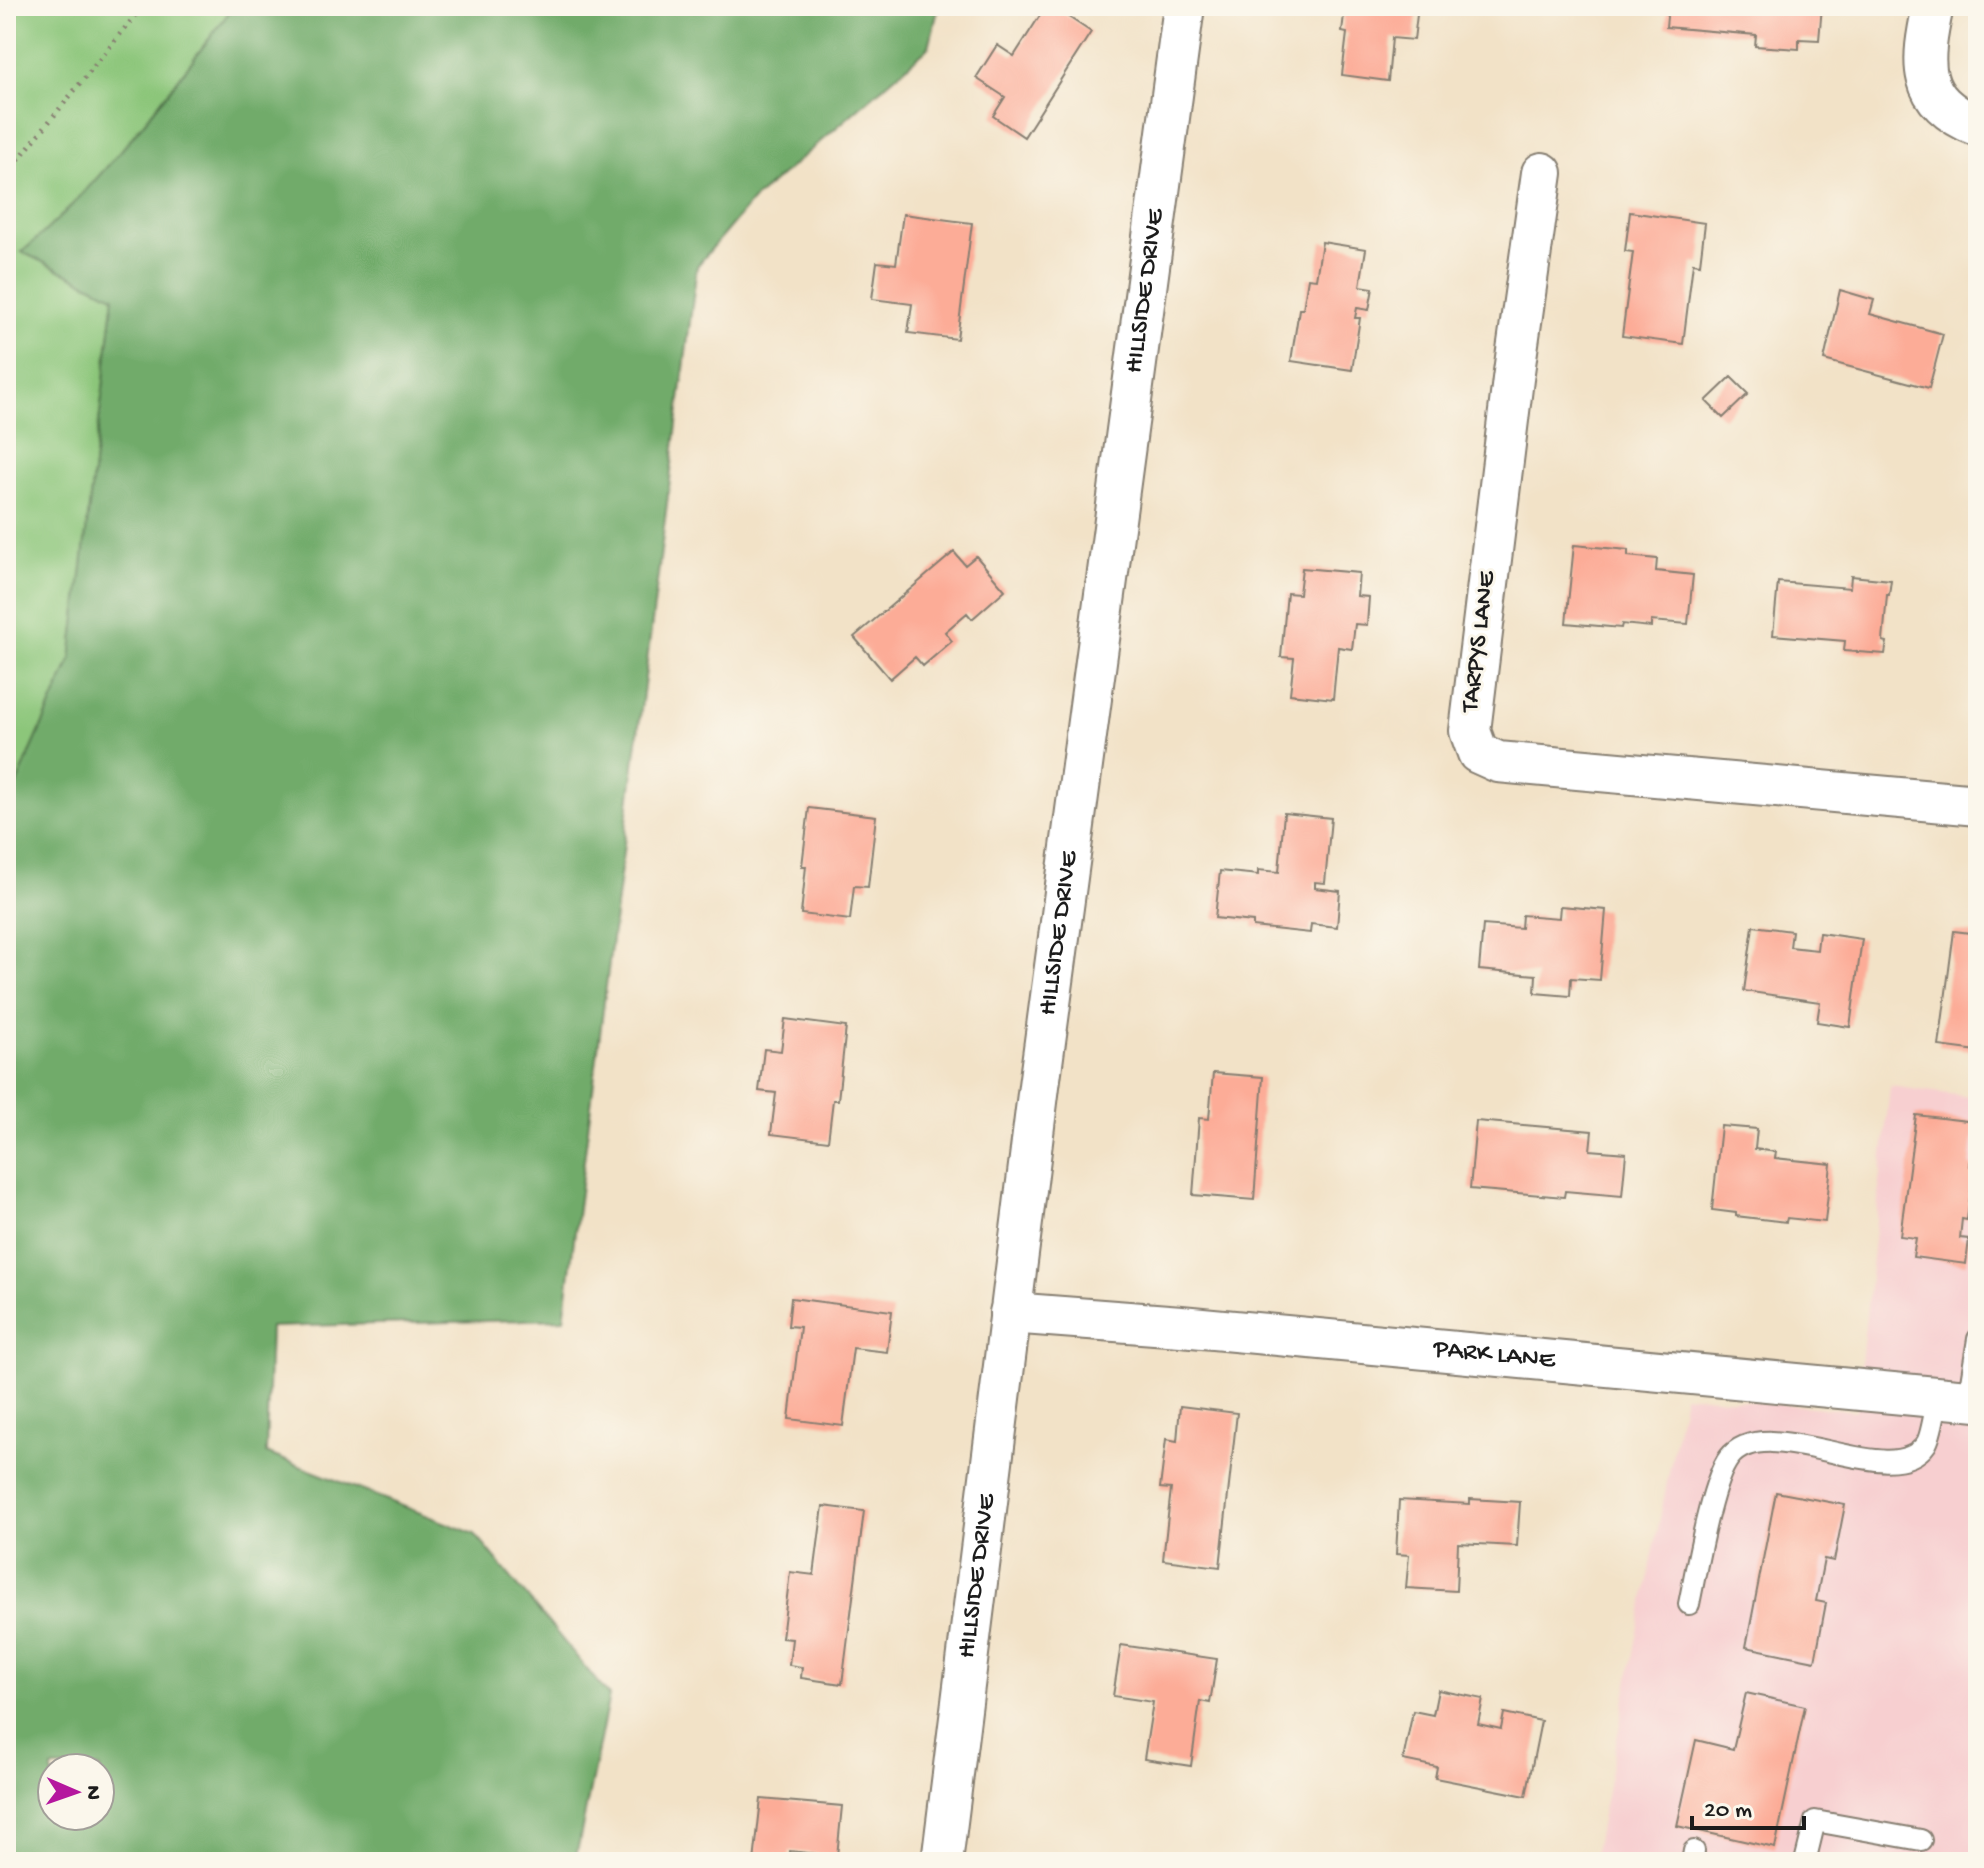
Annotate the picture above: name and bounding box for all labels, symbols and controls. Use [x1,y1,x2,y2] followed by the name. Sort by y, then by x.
[1119,206,1172,375] street label: HILLSIDE DRIVE
[1456,569,1504,716] street label: TARPYS LANE
[1033,849,1086,1017] street label: HILLSIDE DRIVE
[1431,1334,1557,1377] street label: PARK LANE
[952,1492,1003,1660] street label: HILLSIDE DRIVE
[36,1752,116,1832] north arrow
[1692,1780,1804,1830] scale bar
[79,1785,105,1800] text: N
[1704,1797,1752,1826] text: 20 m

